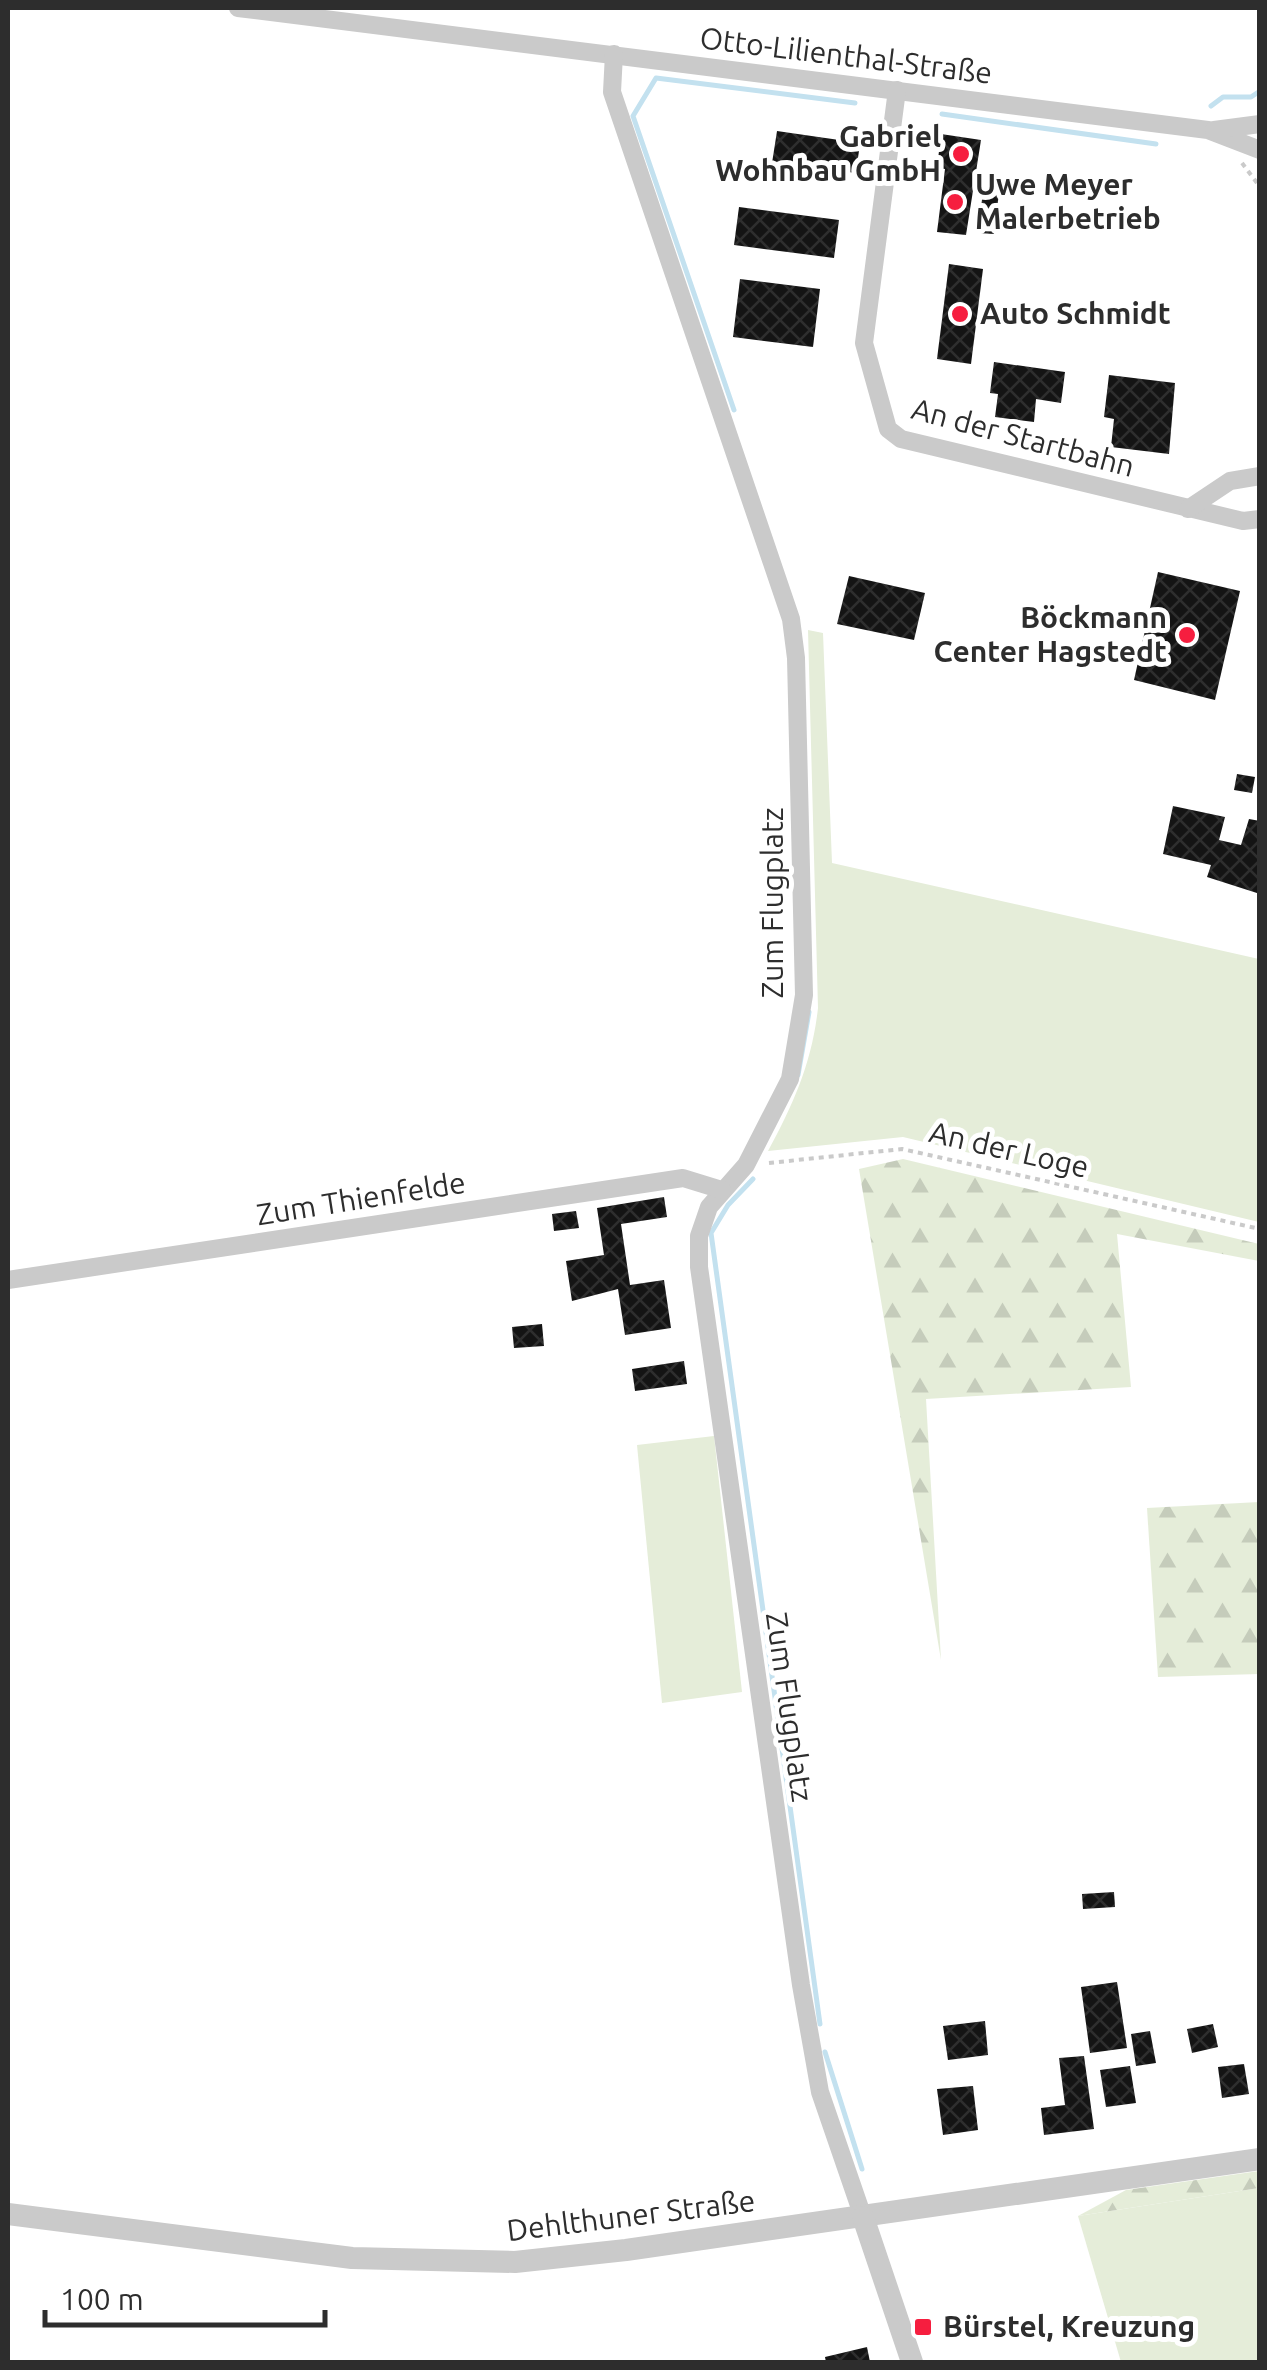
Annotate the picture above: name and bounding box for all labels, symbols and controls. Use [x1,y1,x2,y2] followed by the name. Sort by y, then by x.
[698,20,994,90] street label: Otto-Lilienthal-Straße
[715,119,941,187] place label: Gabriel Wohnbau GmbH
[950,143,972,165] marker: Gabriel Wohnbau GmbH
[975,167,1161,235] place label: Uwe Meyer Malerbetrieb
[944,191,966,213] marker: Uwe Meyer Malerbetrieb
[980,296,1171,330] place label: Auto Schmidt
[949,303,971,325] marker: Auto Schmidt
[908,391,1138,483] street label: An der Startbahn
[934,600,1167,668] place label: Böckmann Center Hagstedt
[1176,624,1198,646] marker: Böckmann Center Hagstedt
[755,807,789,999] street label: Zum Flugplatz
[926,1114,1092,1184] street label: An der Loge
[254,1165,468,1231] street label: Zum Thienfelde
[760,1610,820,1804] street label: Zum Flugplatz
[505,2183,757,2247] street label: Dehlthuner Straße
[45,2265,325,2327] scale bar
[60,2282,144,2316] text: 100 m
[943,2309,1195,2343] place label: Bürstel, Kreuzung
[912,2316,934,2338] marker: Bürstel, Kreuzung

